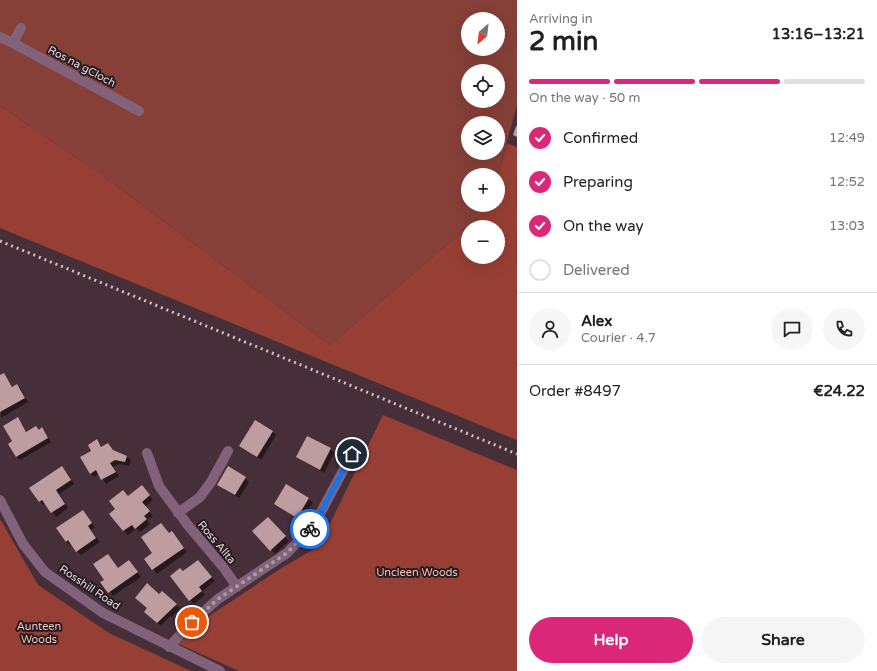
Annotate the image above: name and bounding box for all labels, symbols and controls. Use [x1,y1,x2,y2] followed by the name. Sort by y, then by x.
[529,11,593,27] text: Arriving in
[461,12,505,56] north arrow
[461,12,505,264] map controls
[772,25,865,43] text: 13:16–13:21
[529,26,598,57] text: 2 min
[46,43,118,90] street label: Ros na gCloch
[461,64,505,108] button: locate
[529,90,641,106] text: On the way · 50 m
[461,116,505,160] button: layers
[529,127,551,149] icon: check
[563,129,638,147] text: Confirmed
[829,130,865,146] text: 12:49
[461,168,505,212] button: +
[529,171,551,193] icon: check
[563,173,633,191] text: Preparing
[829,174,865,190] text: 12:52
[529,215,551,237] icon: check
[563,217,643,235] text: On the way
[829,218,865,234] text: 13:03
[461,220,505,264] button: −
[563,261,630,279] text: Delivered
[529,308,571,350] button: person
[771,308,813,350] button: chat
[823,308,865,350] button: phone
[581,312,612,330] text: Alex
[581,330,656,346] text: Courier · 4.7
[529,382,621,400] text: Order #8497
[813,382,865,400] text: €24.22
[335,437,369,471] pin
[341,443,363,465] icon: home
[290,509,330,549] courier
[195,518,238,566] street label: Ross Allta
[299,518,321,540] icon: bike
[57,562,123,613] street label: Rosshill Road
[376,566,458,579] park label: Uncleen Woods
[175,605,209,639] pin
[181,611,203,633] icon: bag
[529,617,693,663] button: Help
[701,617,865,663] button: Share
[17,620,61,646] park label: Aunteen Woods

